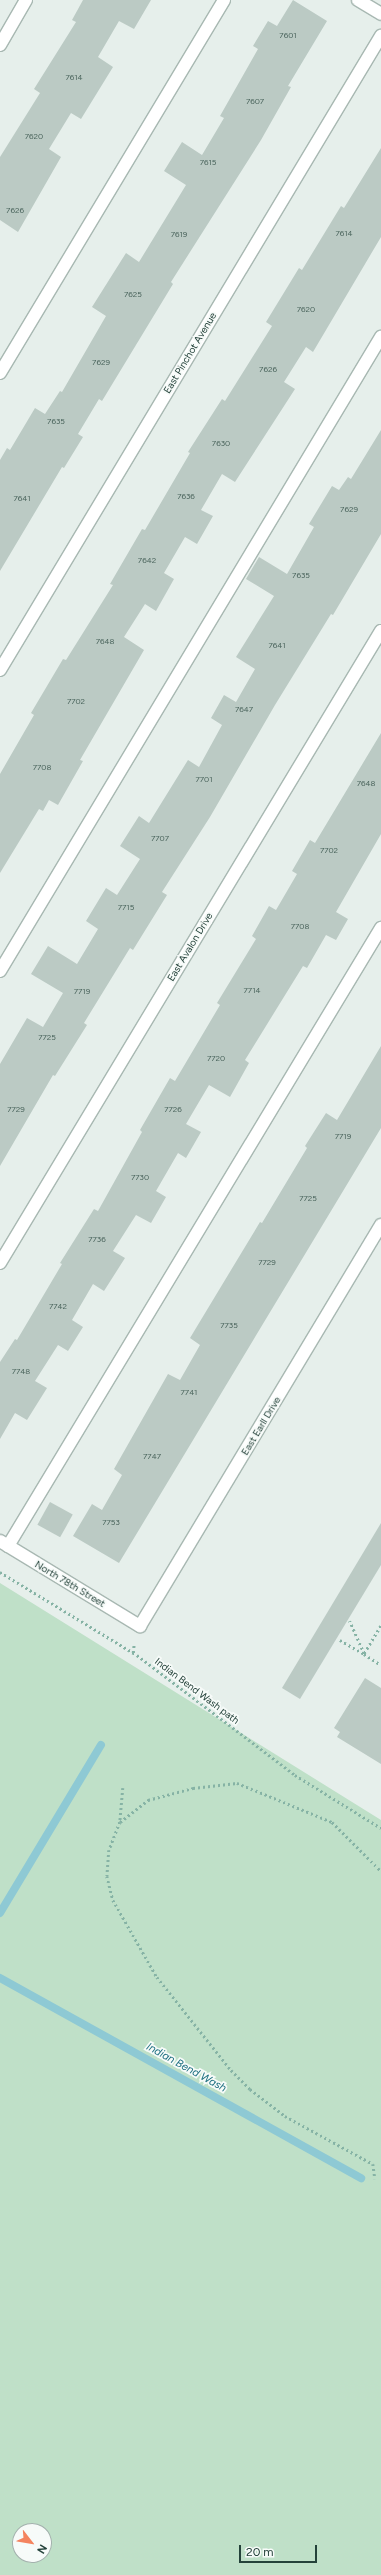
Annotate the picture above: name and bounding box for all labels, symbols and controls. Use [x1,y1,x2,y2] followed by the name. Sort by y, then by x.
[279,31,297,41] house number: 7601
[65,73,83,83] house number: 7614
[246,97,264,107] house number: 7607
[25,132,43,142] house number: 7620
[200,158,216,168] house number: 7615
[6,206,24,216] house number: 7626
[335,229,353,239] house number: 7614
[171,230,187,240] house number: 7619
[124,290,142,300] house number: 7625
[297,305,315,315] house number: 7620
[161,310,219,396] street label: East Pinchot Avenue
[92,358,110,368] house number: 7629
[259,365,277,375] house number: 7626
[47,417,65,427] house number: 7635
[212,439,230,449] house number: 7630
[177,492,195,502] house number: 7636
[13,494,31,504] house number: 7641
[340,505,358,515] house number: 7629
[138,556,156,566] house number: 7642
[292,571,310,581] house number: 7635
[96,637,114,647] house number: 7648
[268,641,286,651] house number: 7641
[67,697,85,707] house number: 7702
[235,705,253,715] house number: 7647
[33,763,51,773] house number: 7708
[195,775,213,785] house number: 7701
[357,779,375,789] house number: 7648
[151,834,169,844] house number: 7707
[320,846,338,856] house number: 7702
[118,903,134,913] house number: 7715
[165,911,215,983] street label: East Avalon Drive
[291,922,309,932] house number: 7708
[244,986,260,996] house number: 7714
[74,987,90,997] house number: 7719
[38,1033,56,1043] house number: 7725
[207,1054,225,1064] house number: 7720
[7,1105,25,1115] house number: 7729
[164,1105,182,1115] house number: 7726
[335,1132,351,1142] house number: 7719
[131,1173,149,1183] house number: 7730
[299,1194,317,1204] house number: 7725
[88,1235,106,1245] house number: 7736
[258,1258,276,1268] house number: 7729
[49,1302,67,1312] house number: 7742
[220,1321,238,1331] house number: 7735
[12,1367,30,1377] house number: 7748
[181,1388,197,1398] house number: 7741
[239,1394,283,1458] street label: East Earll Drive
[143,1452,161,1462] house number: 7747
[102,1518,120,1528] house number: 7753
[33,1558,107,1610] street label: North 78th Street
[152,1655,242,1727] street label: Indian Bend Wash path
[144,2041,228,2095] water label: Indian Bend Wash
[12,2523,52,2563] north arrow
[241,2537,319,2563] scale bar
[34,2542,50,2556] text: N
[246,2545,274,2559] text: 20 m

